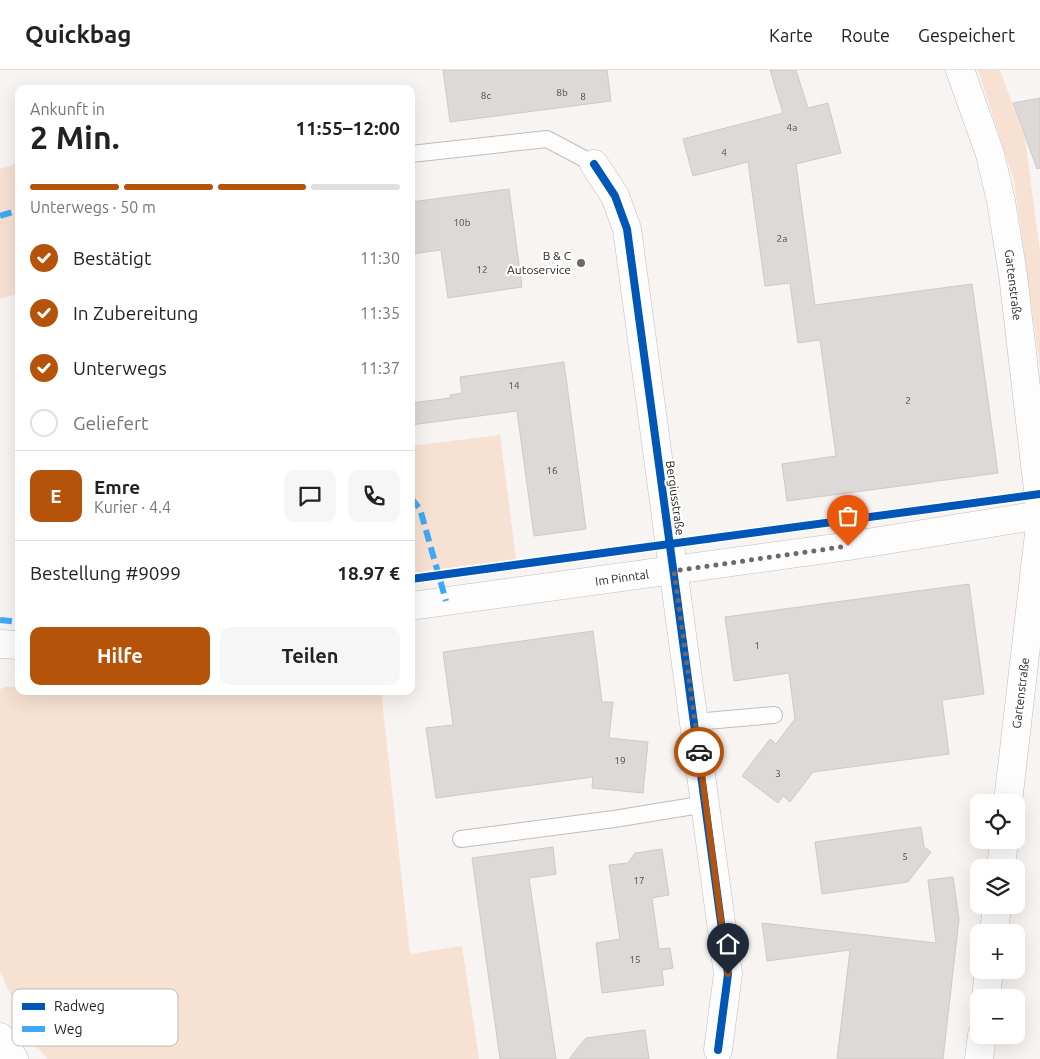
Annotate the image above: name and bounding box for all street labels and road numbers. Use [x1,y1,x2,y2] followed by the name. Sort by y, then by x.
[1003,249,1024,321] street label: Gartenstraße
[664,460,687,536] street label: Bergiusstraße
[594,567,650,588] street label: Im Pinntal
[1010,657,1031,729] street label: Gartenstraße

